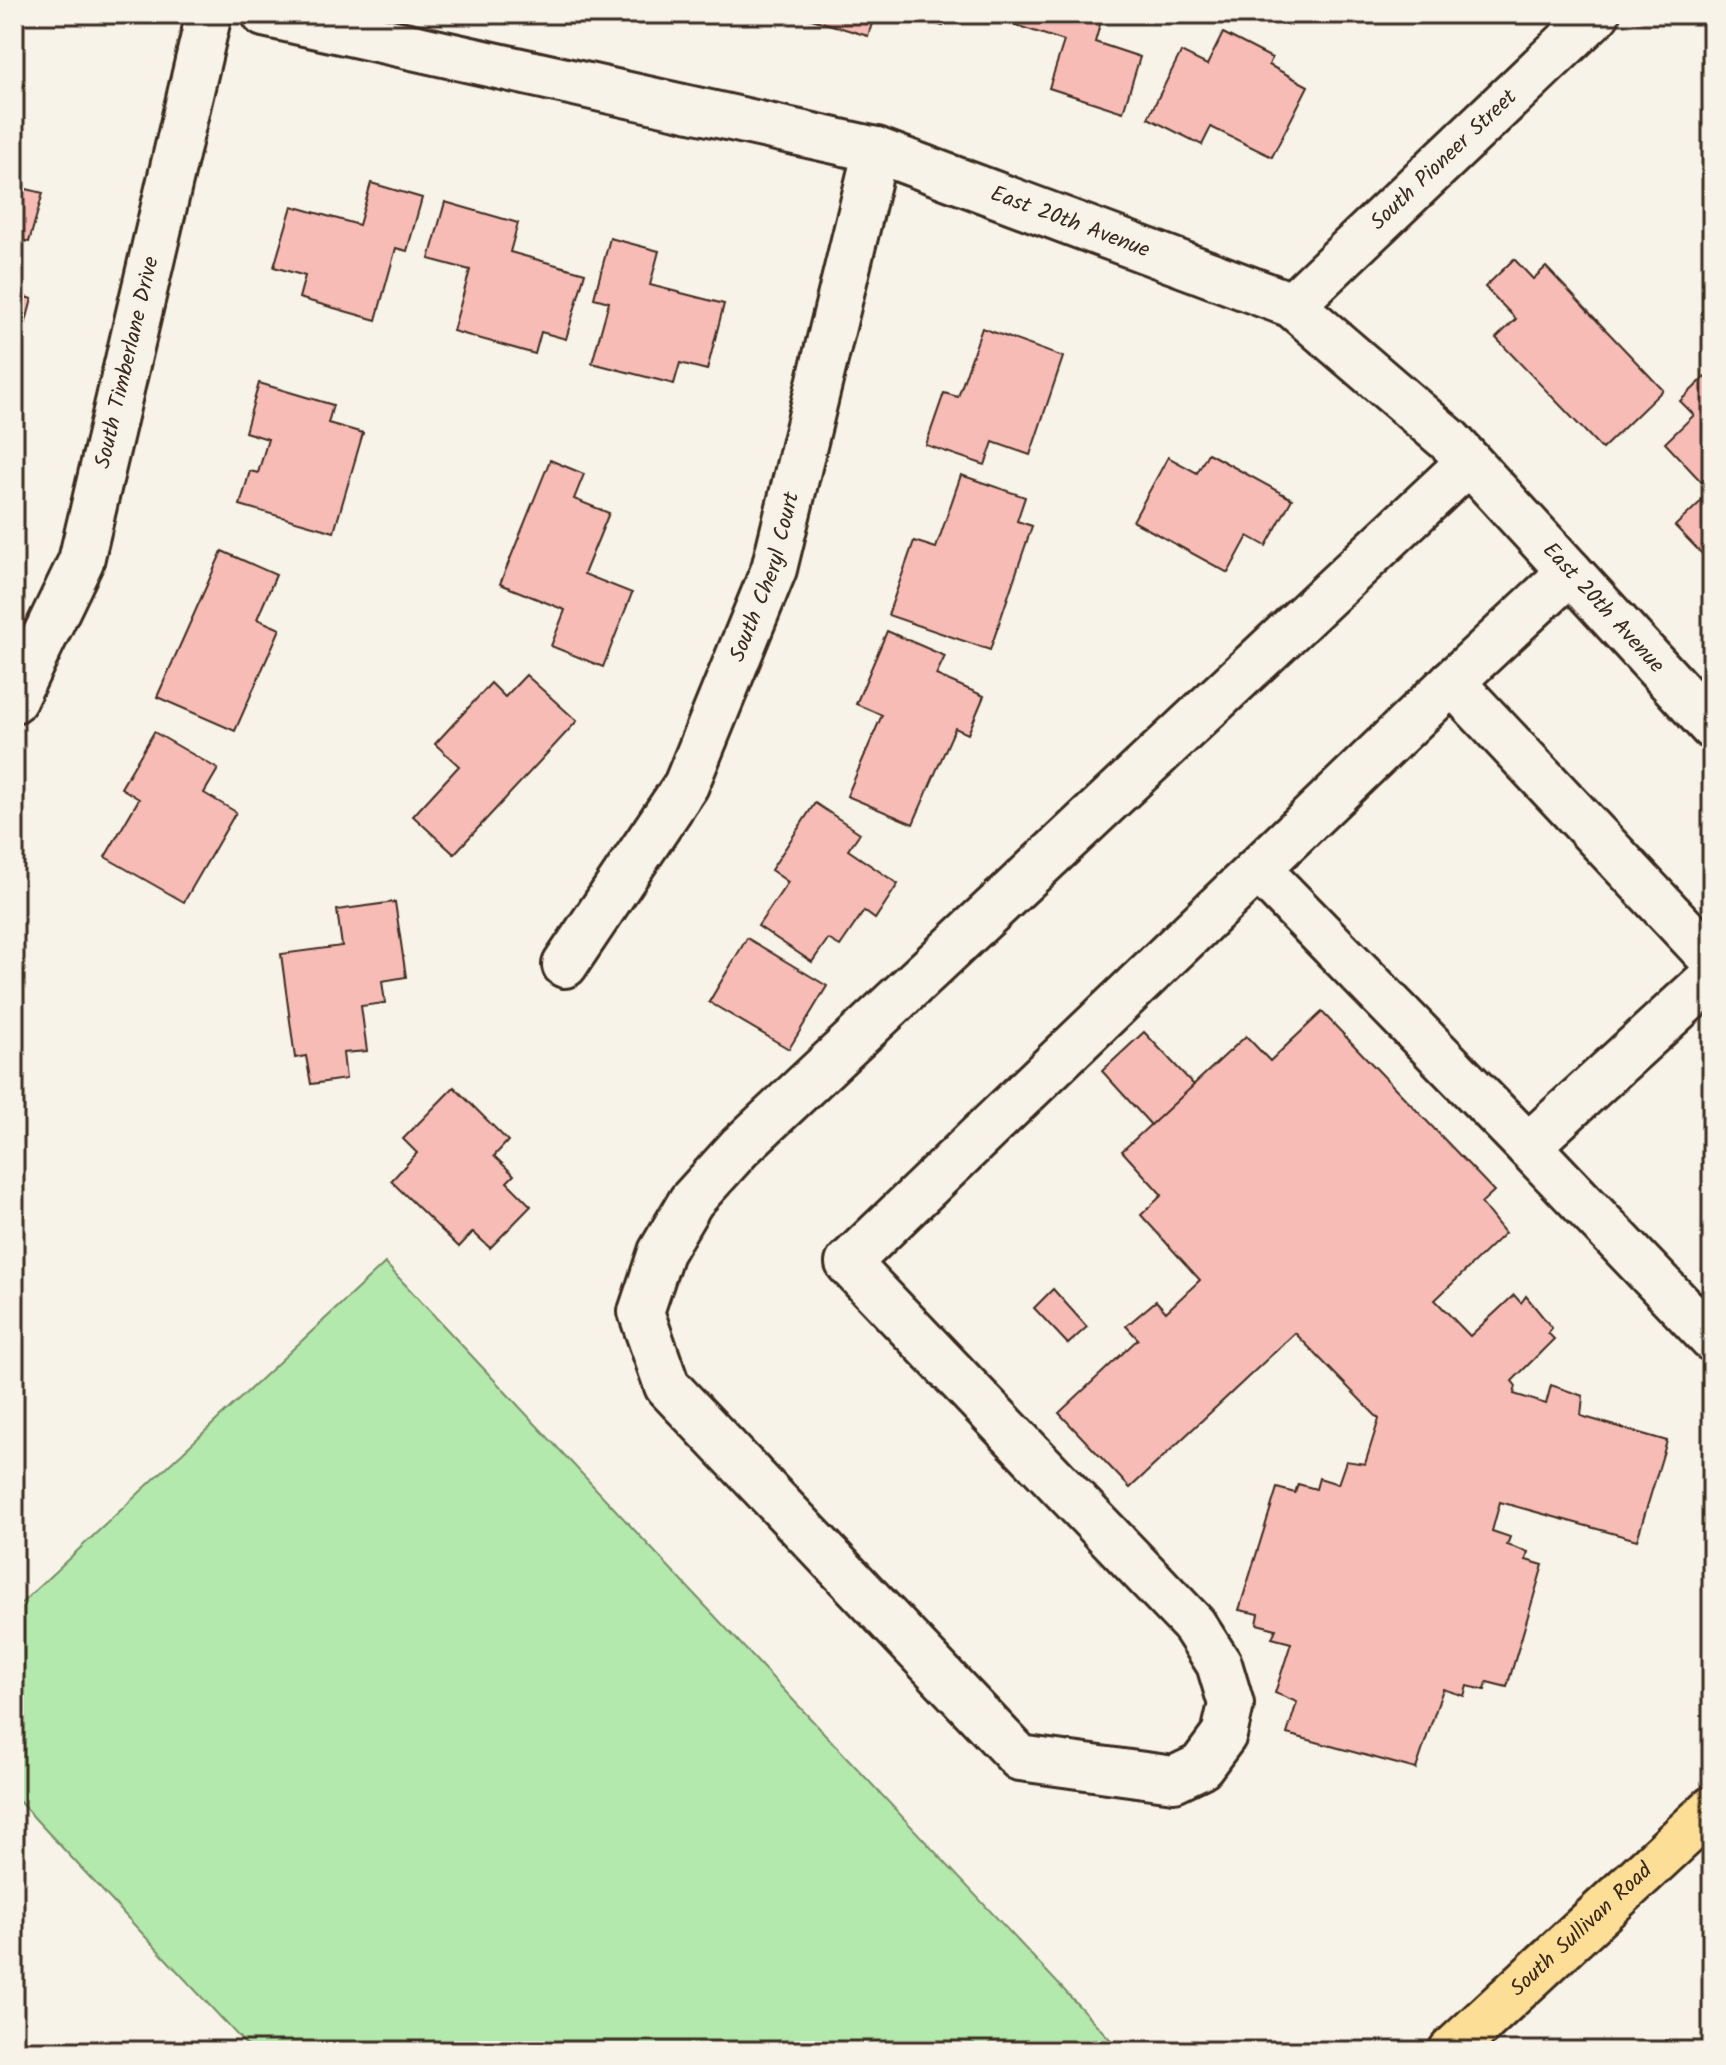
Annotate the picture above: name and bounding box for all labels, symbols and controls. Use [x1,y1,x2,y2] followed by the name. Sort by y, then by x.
[1362,81,1526,239] street label: South Pioneer Street
[985,177,1155,268] street label: East 20th Avenue
[86,253,169,472] street label: South Timberlane Drive
[720,488,810,667] street label: South Cheryl Court
[1534,534,1673,682] street label: East 20th Avenue
[1502,1854,1662,2005] street label: South Sullivan Road

